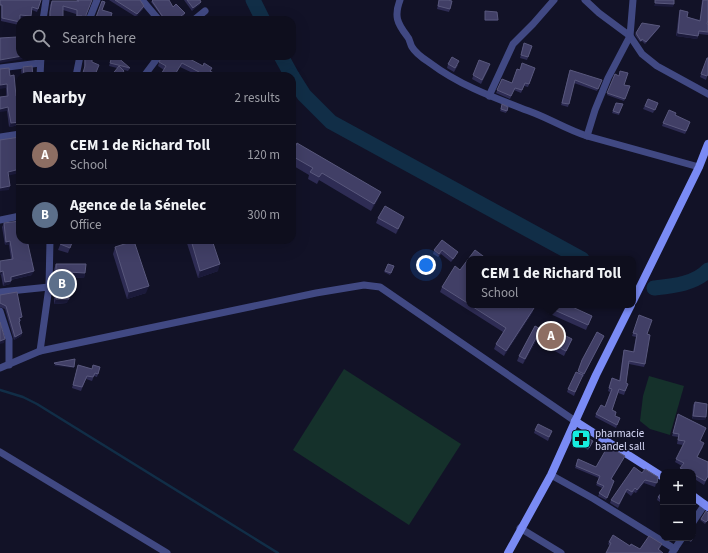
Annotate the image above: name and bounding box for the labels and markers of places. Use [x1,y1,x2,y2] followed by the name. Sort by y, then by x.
[49,269,75,299] pin: B
[538,321,564,351] pin: A
[595,426,645,454] place label: pharmacie bandel sall
[570,428,592,450] pharmacy icon: pharmacie bandel sall

